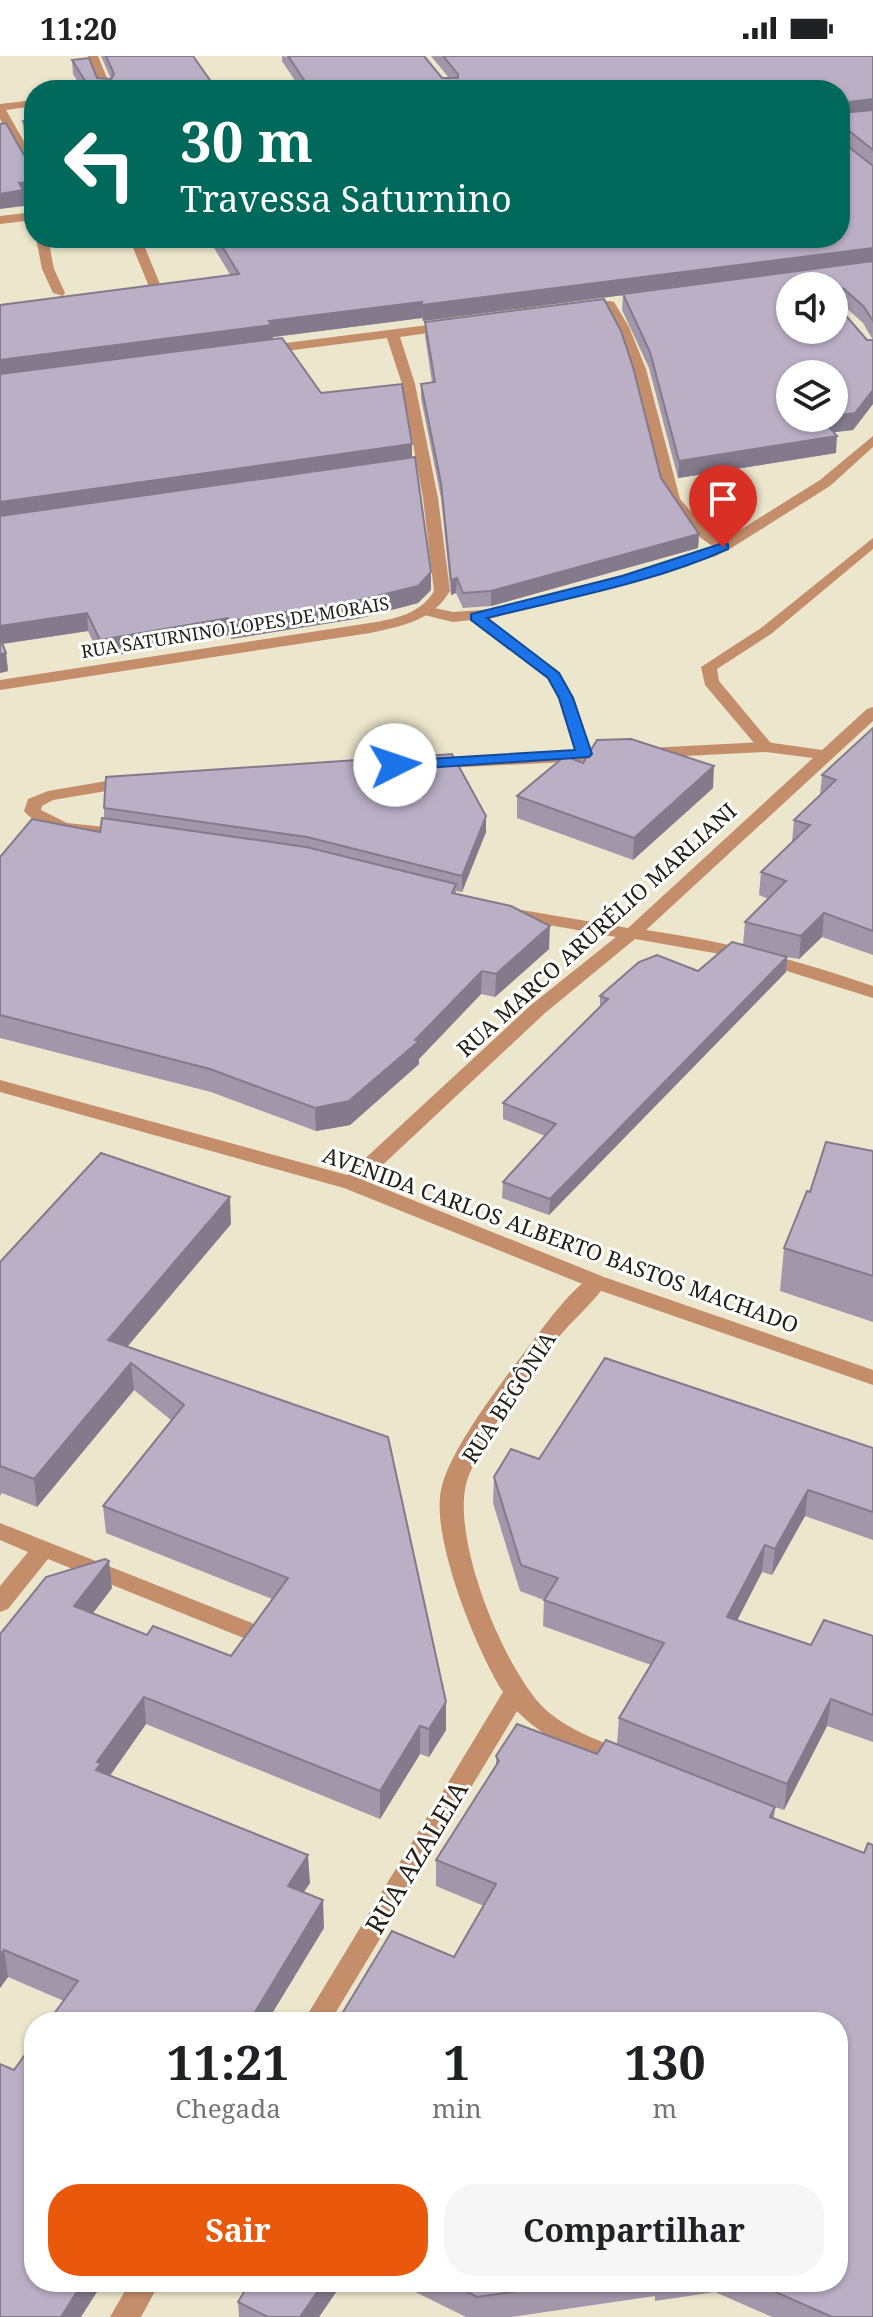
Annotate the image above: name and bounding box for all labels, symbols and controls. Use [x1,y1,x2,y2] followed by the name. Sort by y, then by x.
[40,8,117,49] text: 11:20
[180,102,313,178] text: 30 m
[48,112,152,216] icon: left
[180,174,512,223] text: Travessa Saturnino
[776,272,848,432] map controls
[776,272,848,344] button: sound
[776,360,848,432] button: layers
[689,465,757,547] pin
[701,477,745,521] icon: arrive
[79,591,391,663] street label: RUA SATURNINO LOPES DE MORAIS
[353,723,437,807] position arrow
[450,795,742,1063] street label: RUA MARCO ARURÉLIO MARLIANI
[319,1139,803,1339] street label: AVENIDA CARLOS ALBERTO BASTOS MACHADO
[454,1325,562,1469] street label: RUA BEGÔNIA
[356,1773,476,1940] street label: RUA AZALEIA
[166,2029,290,2094] text: 11:21
[443,2029,470,2094] text: 1
[624,2029,706,2094] text: 130
[175,2090,281,2126] text: Chegada
[432,2090,482,2126] text: min
[653,2090,677,2126] text: m
[48,2184,428,2276] button: Sair
[444,2184,824,2276] button: Compartilhar

